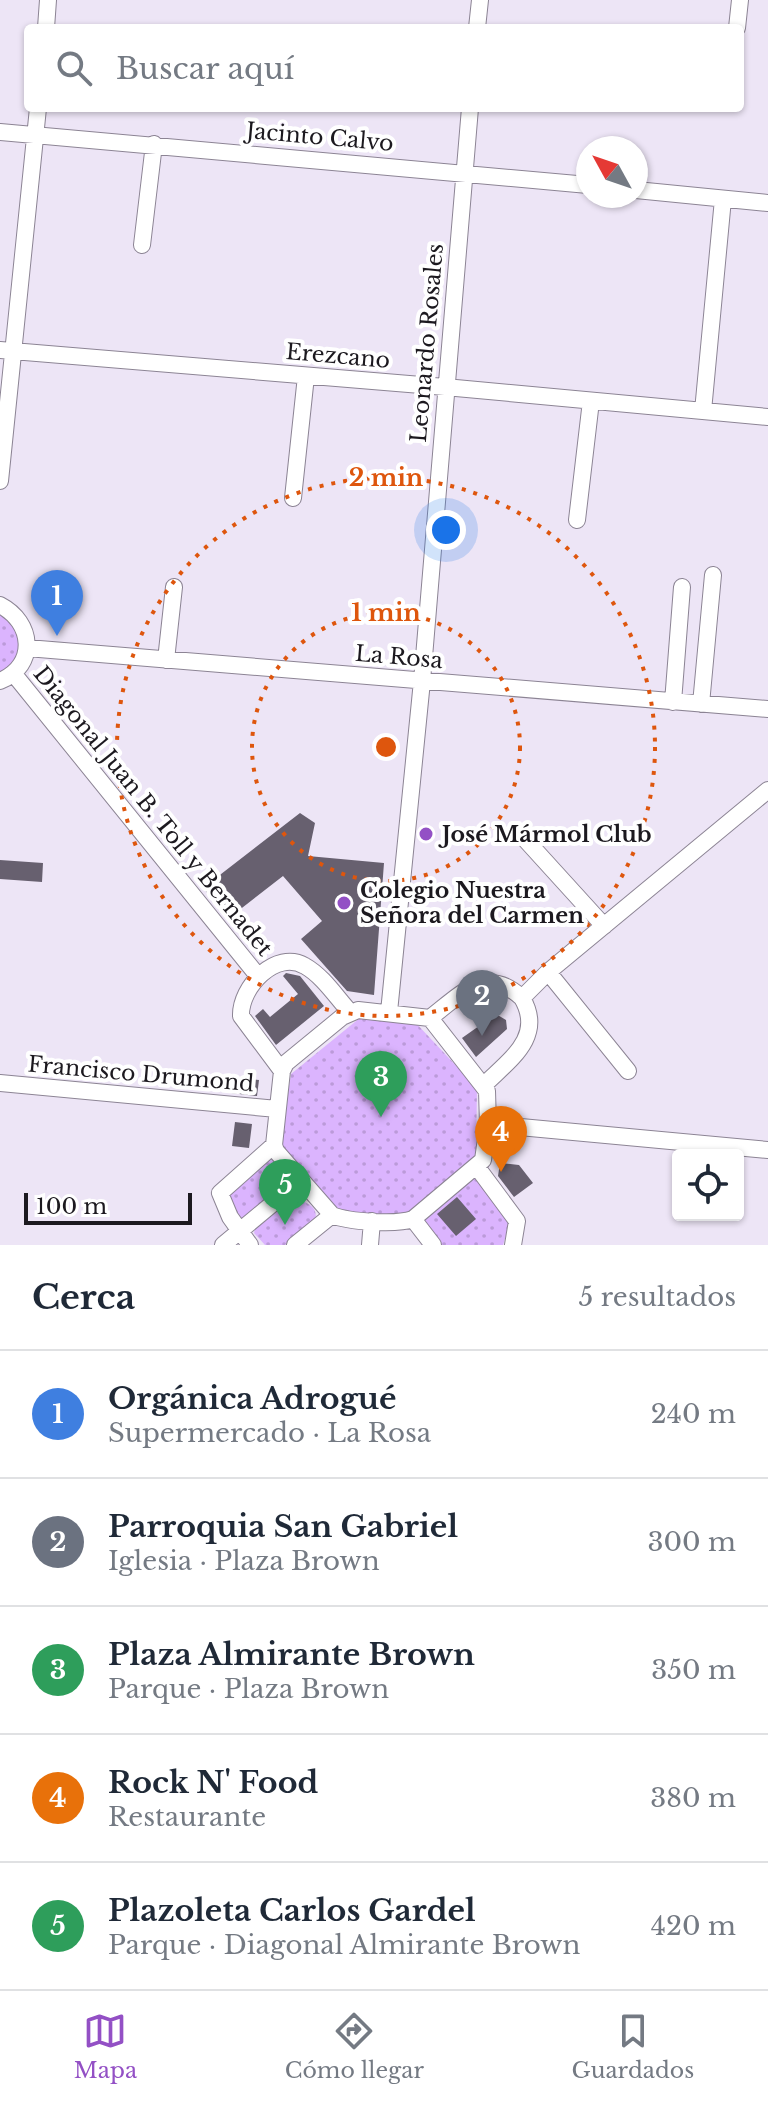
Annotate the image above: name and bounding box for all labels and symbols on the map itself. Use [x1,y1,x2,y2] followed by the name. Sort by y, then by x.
[242,117,395,157] street label: Jacinto Calvo
[576,136,648,208] north arrow
[405,242,449,444] street label: Leonardo Rosales
[285,338,391,374] street label: Erezcano
[349,463,424,492] text: 2 min
[426,510,466,550] your location
[31,570,83,636] pin: 1
[351,598,421,627] text: 1 min
[354,640,445,674] street label: La Rosa
[28,661,279,962] street label: Diagonal Juan B. Toll y Bernadet
[372,733,400,761] centre of rings
[438,821,652,848] place label: José Mármol Club
[417,825,435,843] marker: José Mármol Club
[360,877,584,929] place label: Colegio Nuestra Señora del Carmen
[335,894,353,912] marker: Colegio Nuestra Señora del Carmen
[456,970,508,1036] pin: 2
[27,1051,255,1097] street label: Francisco Drumond
[355,1051,407,1117] pin: 3
[475,1106,527,1172] pin: 4
[259,1159,311,1225] pin: 5
[24,1189,192,1225] scale bar

